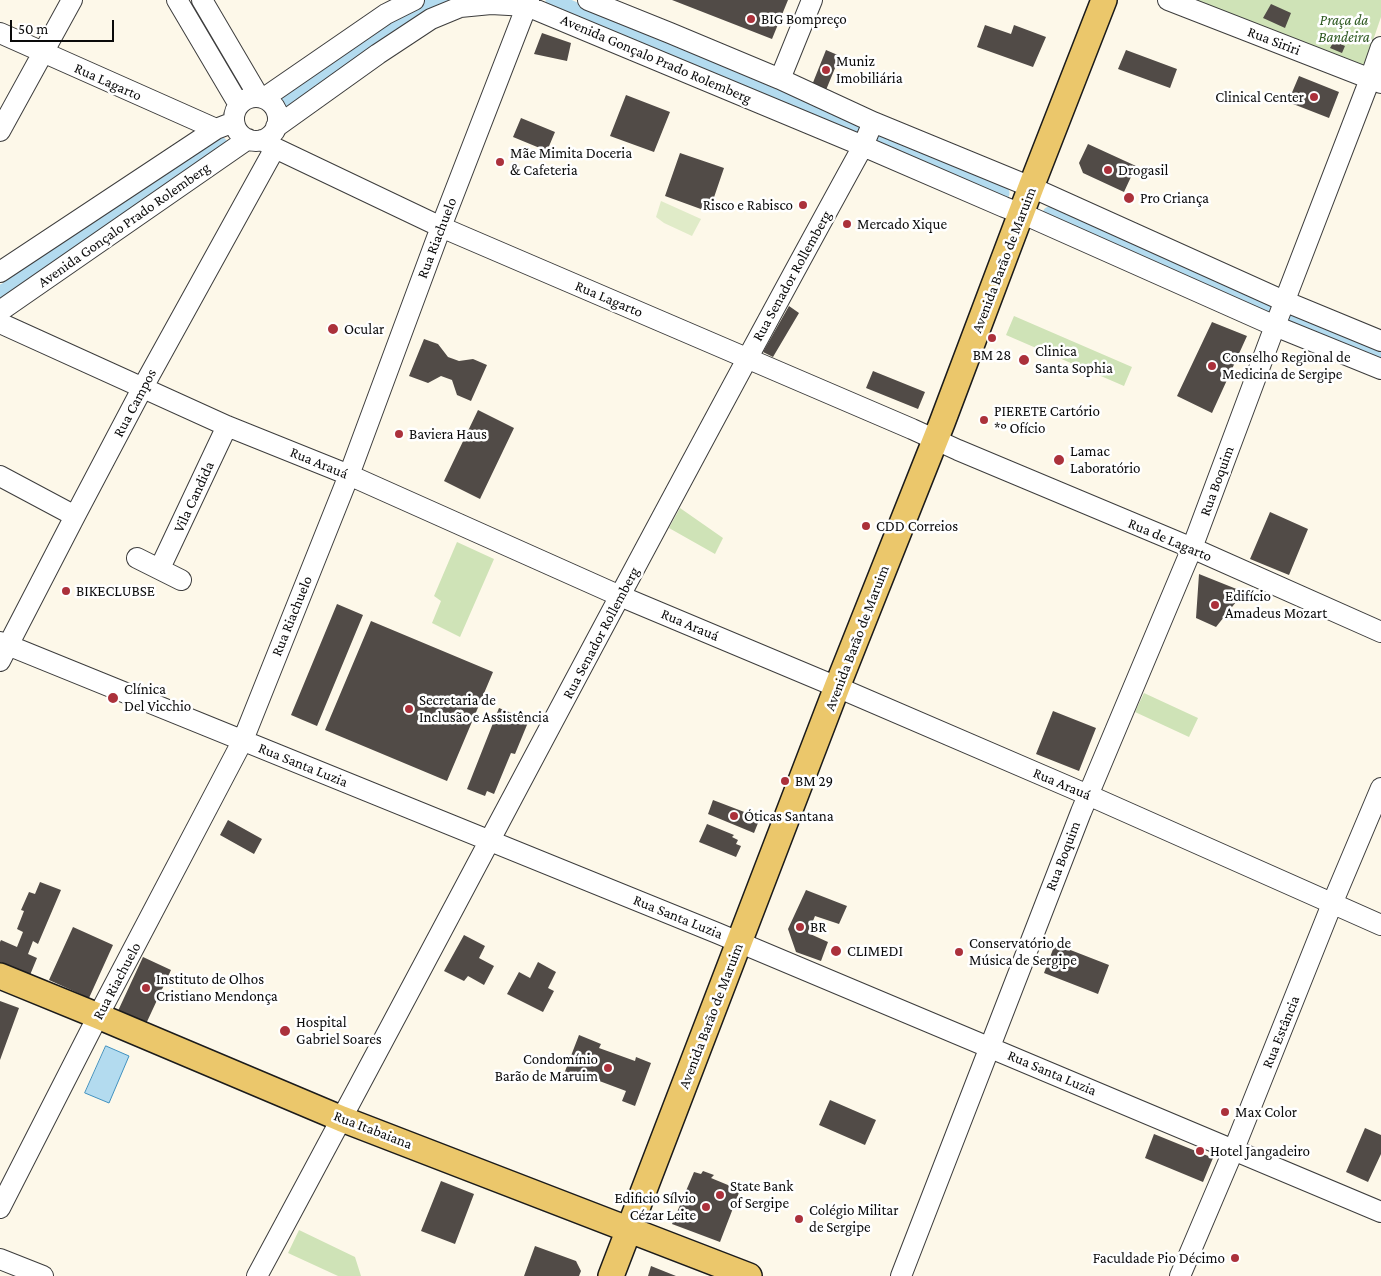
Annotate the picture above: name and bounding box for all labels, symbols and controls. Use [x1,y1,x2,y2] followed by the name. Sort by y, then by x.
[12,10,116,42] scale bar
[558,10,754,108] street label: Avenida Gonçalo Prado Rolemberg
[761,10,847,28] place label: BIG Bompreço
[1318,11,1370,46] park label: Praça da Bandeira
[745,13,757,25] marker: BIG Bompreço
[18,21,48,37] text: 50 m
[1245,23,1303,59] street label: Rua Siriri
[836,52,903,87] place label: Muniz Imobiliária
[71,59,145,105] street label: Rua Lagarto
[820,64,832,76] marker: Muniz Imobiliária
[1215,88,1304,106] place label: Clinical Center
[1308,91,1320,103] marker: Clinical Center
[510,144,632,179] place label: Mãe Mimita Doceria & Cafeteria
[494,156,506,168] marker: Mãe Mimita Doceria & Cafeteria
[34,159,214,291] street label: Avenida Gonçalo Prado Rolemberg
[1118,161,1168,179] place label: Drogasil
[1102,164,1114,176] marker: Drogasil
[968,185,1040,335] street label: Avenida Barão de Maruim
[1140,189,1209,207] place label: Pro Criança
[1122,191,1136,205] marker: Pro Criança
[413,195,461,281] street label: Rua Riachuelo
[703,196,793,214] place label: Risco e Rabisco
[797,199,809,211] marker: Risco e Rabisco
[749,208,835,344] street label: Rua Senador Rollemberg
[857,215,947,233] place label: Mercado Xique
[841,218,853,230] marker: Mercado Xique
[572,277,646,321] street label: Rua Lagarto
[344,320,384,338] place label: Ocular
[326,322,340,336] marker: Ocular
[986,332,998,344] marker: BM 28
[1035,342,1113,377] place label: Clinica Santa Sophia
[973,346,1011,364] place label: BM 28
[1222,348,1351,383] place label: Conselho Regional de Medicina de Sergipe
[1017,353,1031,367] marker: Clinica Santa Sophia
[1206,360,1218,372] marker: Conselho Regional de Medicina de Sergipe
[109,366,161,440] street label: Rua Campos
[994,402,1100,437] place label: PIERETE Cartório *º Ofício
[978,414,990,426] marker: PIERETE Cartório *º Ofício
[409,425,487,443] place label: Baviera Haus
[393,428,405,440] marker: Baviera Haus
[1070,442,1141,477] place label: Lamac Laboratório
[287,443,351,483] street label: Rua Arauá
[1196,444,1238,518] street label: Rua Boquim
[1052,453,1066,467] marker: Lamac Laboratório
[170,459,218,535] street label: Vila Candida
[1125,514,1215,566] street label: Rua de Lagarto
[876,517,958,535] place label: CDD Correios
[860,520,872,532] marker: CDD Correios
[821,563,893,713] street label: Avenida Barão de Maruim
[559,564,643,702] street label: Rua Senador Rollemberg
[268,573,316,659] street label: Rua Riachuelo
[76,582,155,600] place label: BIKECLUBSE
[60,585,72,597] marker: BIKECLUBSE
[1225,587,1327,622] place label: Edifício Amadeus Mozart
[1209,599,1221,611] marker: Edifício Amadeus Mozart
[658,605,722,645] street label: Rua Arauá
[124,680,191,715] place label: Clínica Del Vicchio
[106,691,120,705] marker: Clínica Del Vicchio
[419,691,549,726] place label: Secretaria de Inclusão e Assistência
[403,703,415,715] marker: Secretaria de Inclusão e Assistência
[256,739,350,791] street label: Rua Santa Luzia
[1030,764,1094,804] street label: Rua Arauá
[795,772,833,790] place label: BM 29
[779,775,791,787] marker: BM 29
[744,807,834,825] place label: Óticas Santana
[728,810,740,822] marker: Óticas Santana
[1042,819,1084,893] street label: Rua Boquim
[631,891,725,943] street label: Rua Santa Luzia
[810,918,827,936] place label: BR
[794,921,806,933] marker: BR
[969,934,1077,969] place label: Conservatório de Música de Sergipe
[89,939,145,1023] street label: Rua Riachuelo
[675,941,747,1091] street label: Avenida Barão de Maruim
[847,942,903,960] place label: CLIMEDI
[829,944,843,958] marker: CLIMEDI
[953,946,965,958] marker: Conservatório de Música de Sergipe
[156,970,278,1005] place label: Instituto de Olhos Cristiano Mendonça
[140,982,152,994] marker: Instituto de Olhos Cristiano Mendonça
[1258,993,1304,1071] street label: Rua Estância
[296,1013,382,1048] place label: Hospital Gabriel Soares
[278,1024,292,1038] marker: Hospital Gabriel Soares
[1005,1046,1099,1100] street label: Rua Santa Luzia
[495,1050,598,1085] place label: Condomínio Barão de Maruim
[602,1062,614,1074] marker: Condomínio Barão de Maruim
[1235,1103,1297,1121] place label: Max Color
[1219,1106,1231,1118] marker: Max Color
[331,1107,415,1153] street label: Rua Itabaiana
[1210,1142,1310,1160] place label: Hotel Jangadeiro
[1194,1145,1206,1157] marker: Hotel Jangadeiro
[730,1177,793,1212] place label: State Bank of Sergipe
[614,1189,696,1224] place label: Edificio Sílvio Cézar Leite
[714,1189,726,1201] marker: State Bank of Sergipe
[700,1201,712,1213] marker: Edificio Sílvio Cézar Leite
[809,1201,899,1236] place label: Colégio Militar de Sergipe
[793,1213,805,1225] marker: Colégio Militar de Sergipe
[1093,1249,1225,1267] place label: Faculdade Pio Décimo
[1229,1252,1241,1264] marker: Faculdade Pio Décimo

